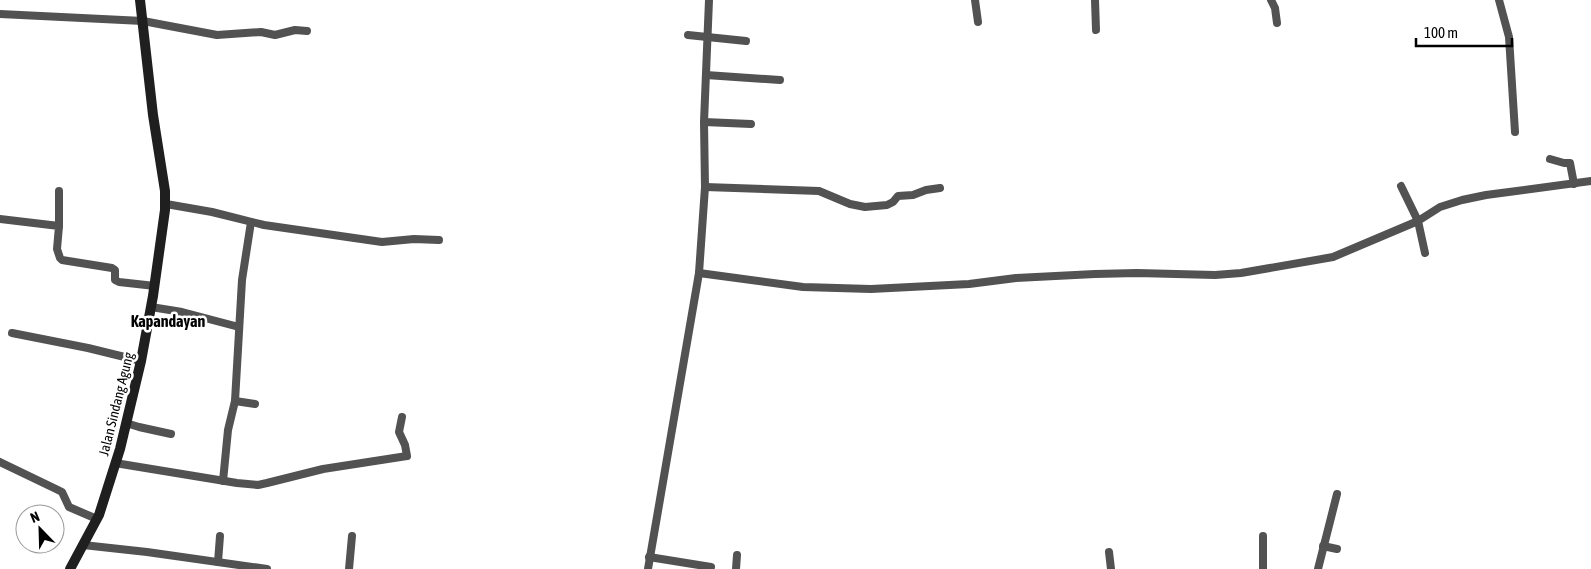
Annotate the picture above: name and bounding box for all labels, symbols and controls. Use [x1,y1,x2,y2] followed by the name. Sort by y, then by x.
[1416,15,1512,47] scale bar
[1424,24,1458,41] text: 100 m
[131,312,205,330] district label: Kapandayan
[95,351,137,457] street label: Jalan Sindang Agung
[15,504,65,554] north arrow
[28,508,42,526] text: N

